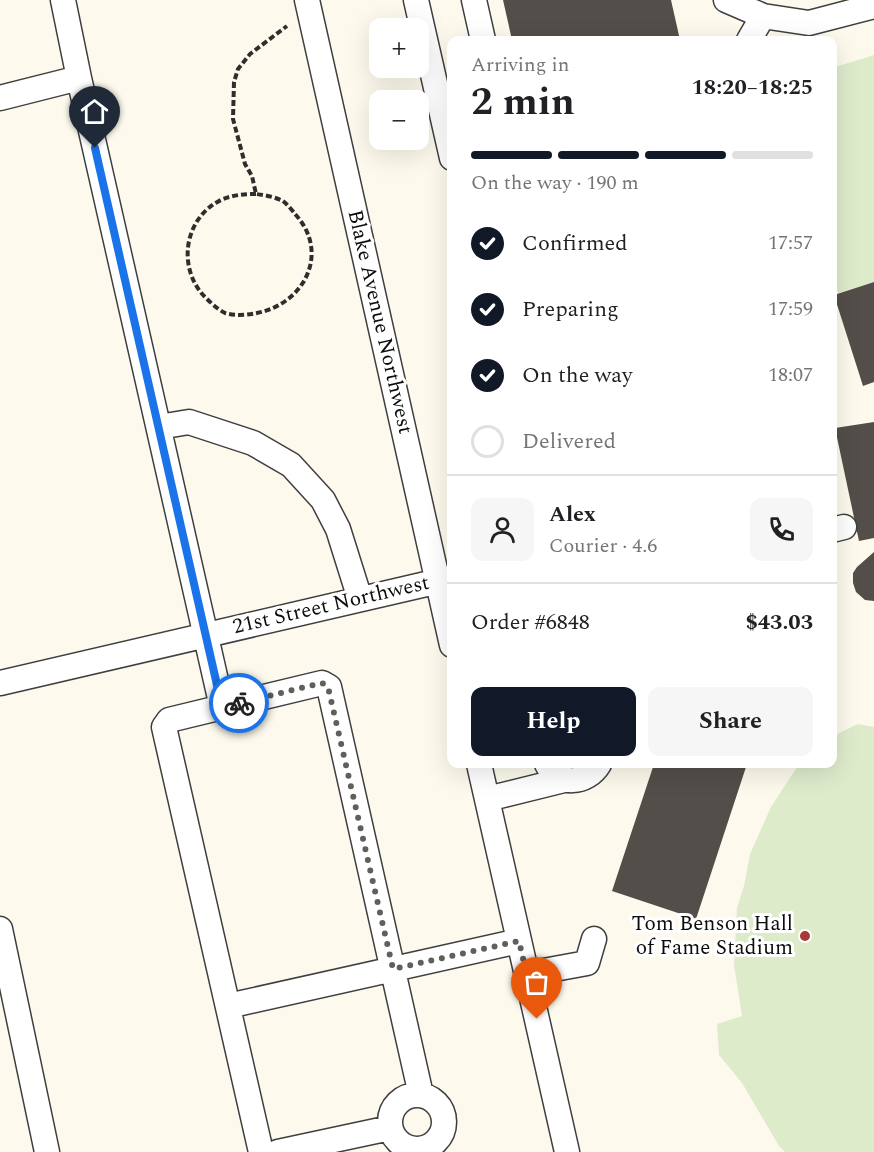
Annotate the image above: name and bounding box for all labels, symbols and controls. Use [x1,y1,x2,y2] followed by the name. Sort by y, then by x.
[369,18,429,150] map controls
[369,18,429,78] button: +
[471,50,569,80] text: Arriving in
[691,71,813,104] text: 18:20–18:25
[471,73,575,132] text: 2 min
[69,86,120,148] pin
[369,90,429,150] button: −
[78,95,111,128] icon: home
[471,168,639,198] text: On the way · 190 m
[339,207,421,437] street label: Blake Avenue Northwest
[471,227,504,260] icon: check
[522,227,628,260] text: Confirmed
[768,228,813,258] text: 17:57
[471,293,504,326] icon: check
[522,293,619,326] text: Preparing
[768,294,813,324] text: 17:59
[471,359,504,392] icon: check
[522,359,633,392] text: On the way
[768,360,813,390] text: 18:07
[522,425,616,458] text: Delivered
[471,498,534,561] button: person
[549,498,596,531] text: Alex
[750,498,813,561] button: phone
[549,531,657,561] text: Courier · 4.6
[229,567,433,643] street label: 21st Street Northwest
[471,606,590,639] text: Order #6848
[745,606,813,639] text: $43.03
[209,673,269,733] courier
[223,687,256,720] icon: bike
[471,687,636,756] button: Help
[648,687,813,756] button: Share
[631,908,793,964] place label: Tom Benson Hall of Fame Stadium
[798,929,812,943] marker: Tom Benson Hall of Fame Stadium
[511,957,562,1019] pin
[520,966,553,999] icon: bag

